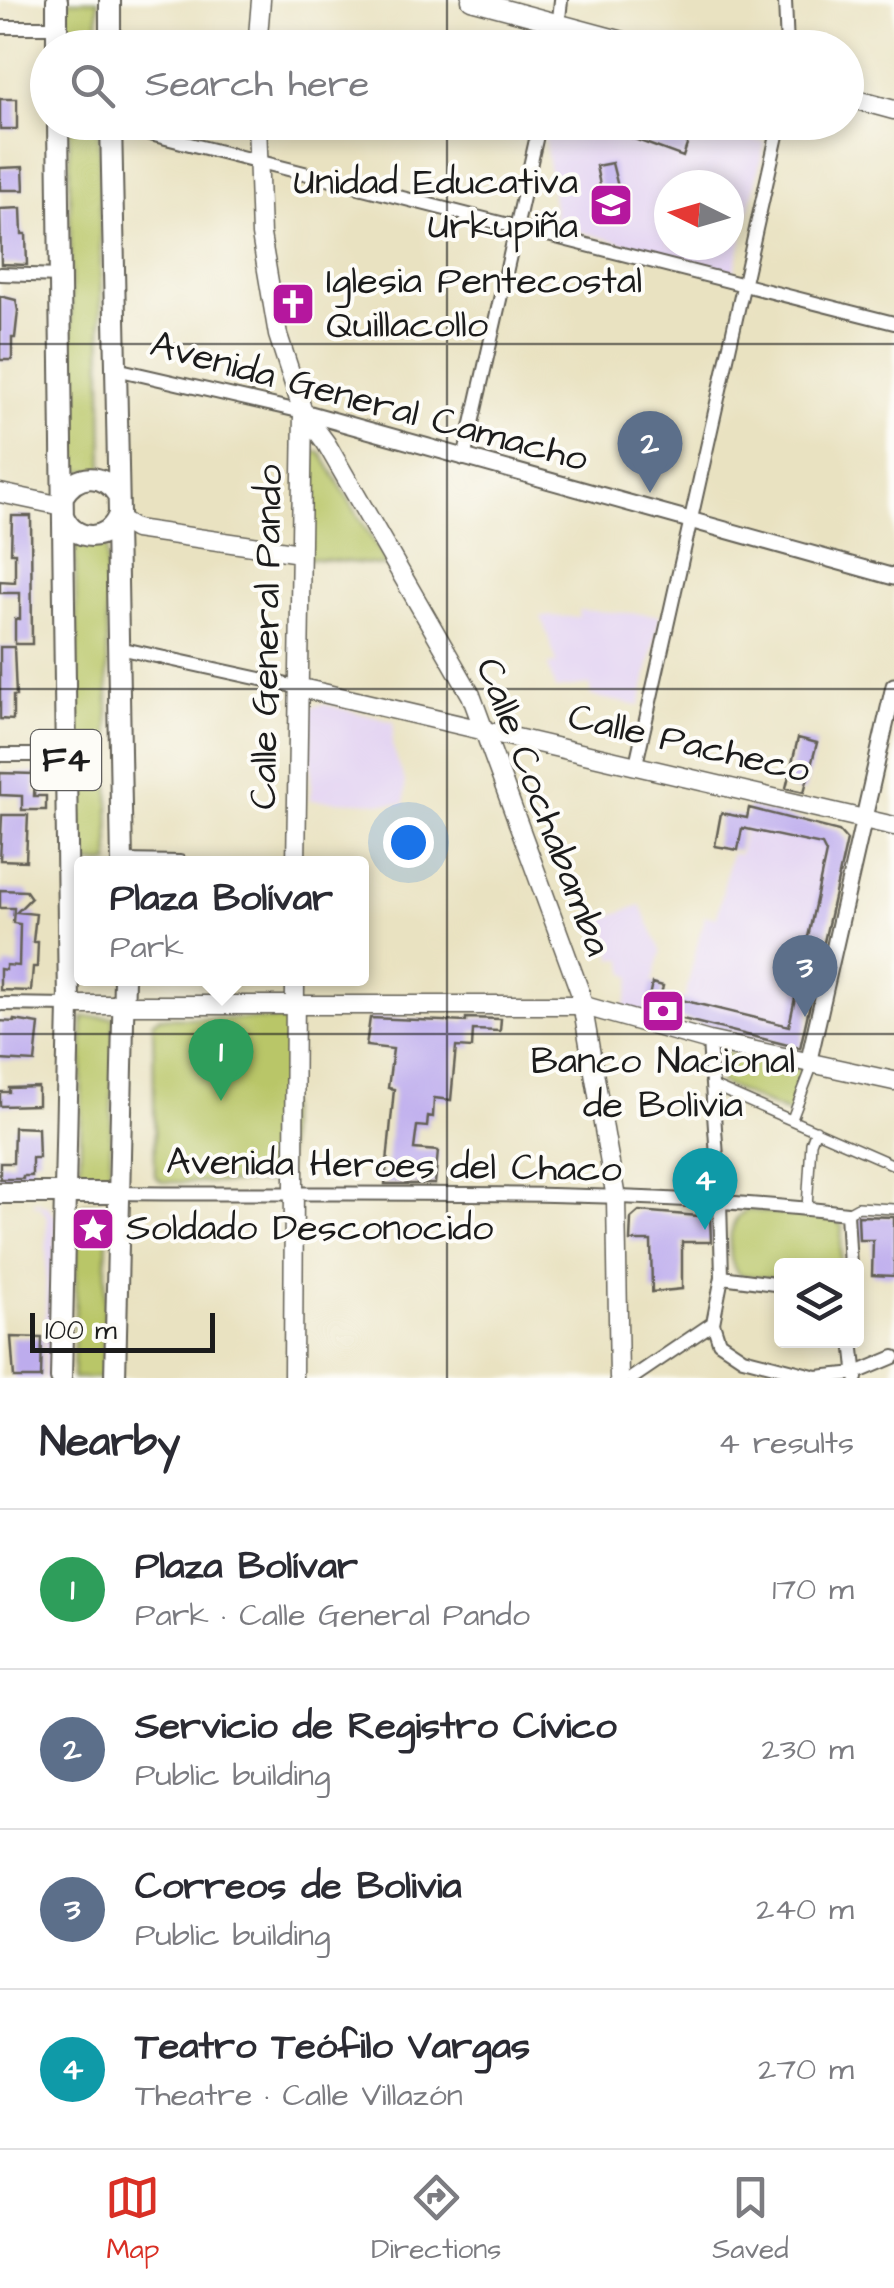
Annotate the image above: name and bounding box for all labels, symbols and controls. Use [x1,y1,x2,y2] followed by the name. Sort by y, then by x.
[30,30,864,140] search box
[65,58,120,113] icon: search
[145,59,369,111] text: Search here
[294,157,578,253] place label: Unidad Educativa Urkupiña
[654,170,744,260] north arrow
[588,182,634,228] school or university icon: Unidad Educativa Urkupiña
[326,256,642,352] place label: Iglesia Pentecostal Quillacollo
[270,281,316,327] church icon: Iglesia Pentecostal Quillacollo
[145,319,593,485] street label: Avenida General Camacho
[618,410,682,493] pin: 2
[238,464,296,810] street label: Calle General Pando
[462,650,624,964] street label: Calle Cochabamba
[563,691,815,797] street label: Calle Pacheco
[31,730,101,790] road number: F4
[383,817,434,868] your location
[74,856,369,986] popup
[110,873,333,925] text: Plaza Bolívar
[110,925,184,970] text: Park
[772,934,838,1017] pin: 3
[640,988,686,1034] bank icon: Banco Nacional de Bolivia
[188,1018,254,1101] pin: 1
[531,1036,795,1132] place label: Banco Nacional de Bolivia
[166,1136,622,1196] street label: Avenida Heroes del Chaco
[672,1148,738,1230] pin: 4
[126,1203,493,1255] place label: Soldado Desconocido
[70,1206,116,1252] place icon: Soldado Desconocido
[774,1258,864,1348] map controls
[774,1258,864,1348] button: layers
[30,1308,215,1352] scale bar
[45,1311,117,1350] text: 100 m
[40,1414,180,1472] text: Nearby
[718,1421,854,1466] text: 4 results
[135,1541,358,1593] text: Plaza Bolívar
[70,1567,75,1612] text: 1
[772,1567,854,1612] text: 170 m
[135,1593,530,1638] text: Park · Calle General Pando
[135,1701,617,1753] text: Servicio de Registro Cívico
[63,1727,82,1772] text: 2
[762,1727,854,1772] text: 230 m
[135,1753,330,1798] text: Public building
[135,1861,462,1913] text: Correos de Bolivia
[64,1887,81,1932] text: 3
[756,1887,854,1932] text: 240 m
[135,1913,330,1958] text: Public building
[135,2021,530,2073] text: Teatro Teófilo Vargas
[62,2047,83,2092] text: 4
[758,2047,854,2092] text: 270 m
[135,2073,463,2118] text: Theatre · Calle Villazón
[105,2170,160,2269] tab: Map
[371,2170,501,2269] tab: Directions
[712,2170,789,2269] tab: Saved

